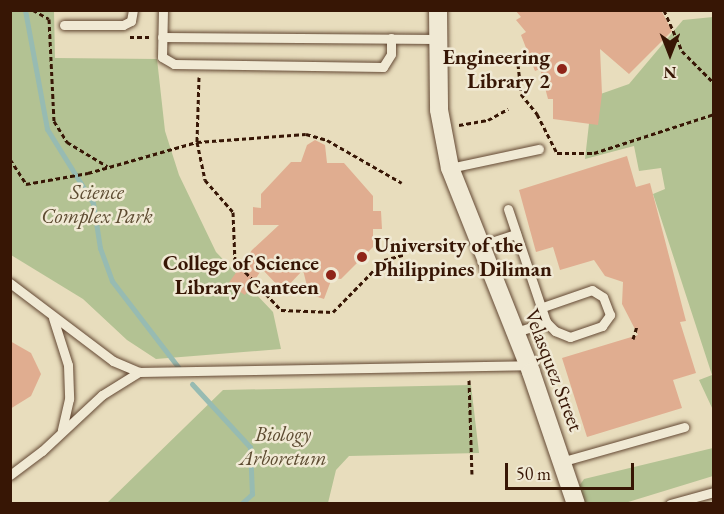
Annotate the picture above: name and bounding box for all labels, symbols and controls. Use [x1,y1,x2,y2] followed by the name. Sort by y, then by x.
[640,24,700,84] north arrow
[443,44,550,94] place label: Engineering Library 2
[555,62,569,76] marker: Engineering Library 2
[664,62,676,83] text: N
[41,179,153,229] park label: Science Complex Park
[374,232,552,282] place label: University of the Philippines Diliman
[163,250,319,300] place label: College of Science Library Canteen
[355,250,369,264] marker: University of the Philippines Diliman
[324,268,338,282] marker: College of Science Library Canteen
[519,305,589,435] street label: Velasquez Street
[240,421,326,471] park label: Biology Arboretum
[508,451,637,489] scale bar
[516,462,551,485] text: 50 m

